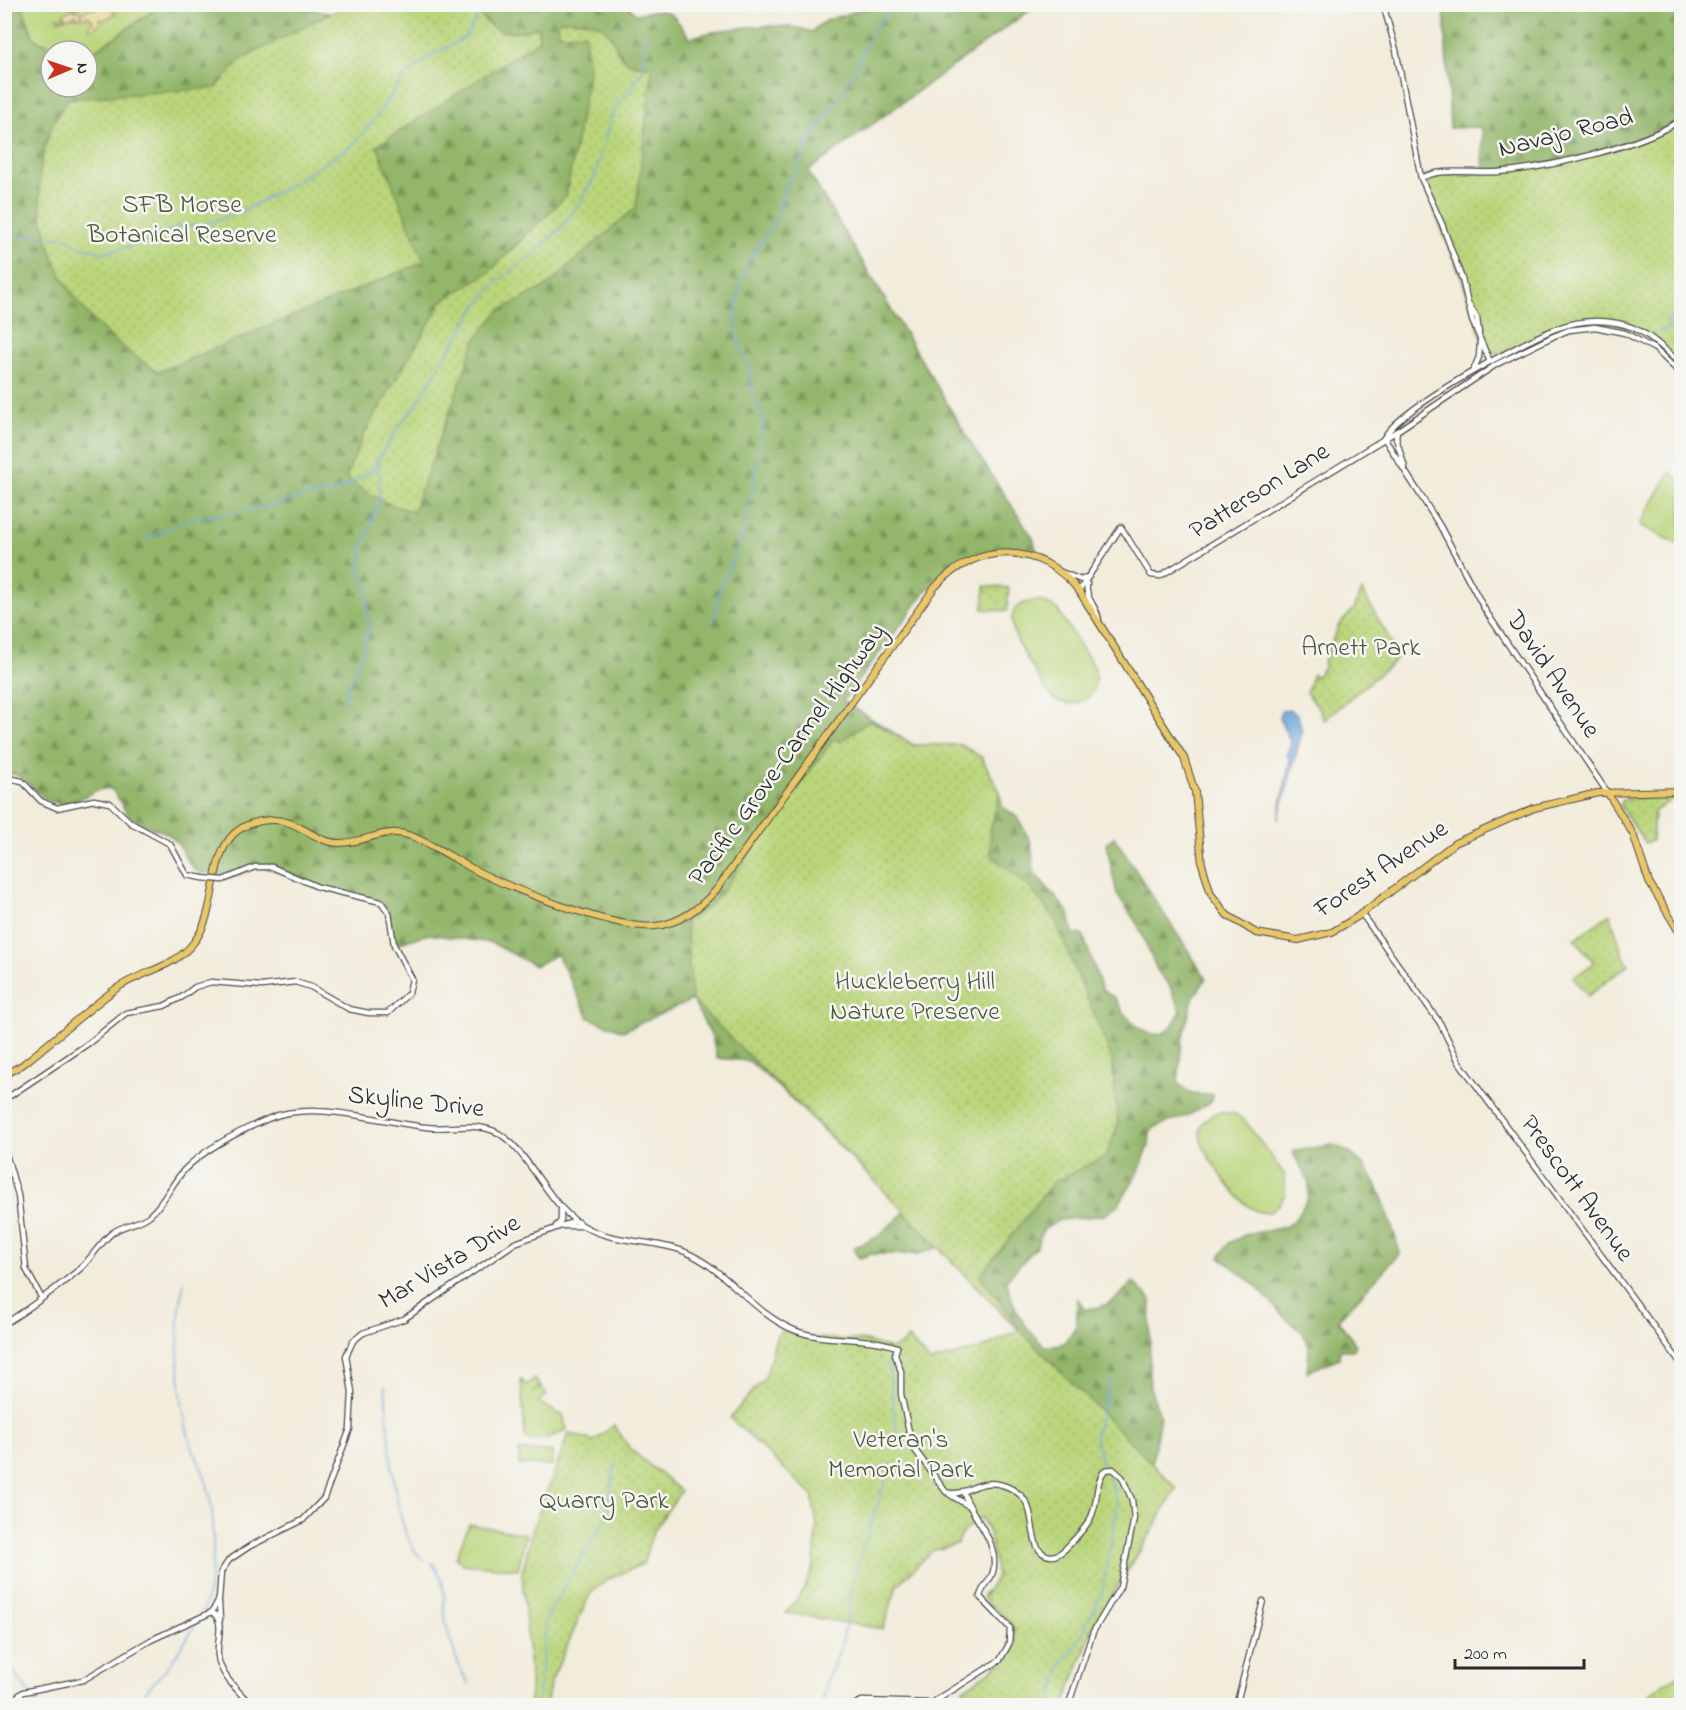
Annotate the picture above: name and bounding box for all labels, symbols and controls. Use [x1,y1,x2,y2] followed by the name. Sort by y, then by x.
[39,39,99,99] north arrow
[70,63,94,75] text: N
[1495,99,1638,169] street label: Navajo Road
[86,187,277,255] park label: SFB Morse Botanical Reserve
[1183,434,1338,550] street label: Patterson Lane
[1495,603,1609,747] street label: David Avenue
[680,616,896,894] street label: Pacific Grove-Carmel Highway
[1301,630,1421,668] park label: Arnett Park
[1307,811,1457,929] street label: Forest Avenue
[830,964,1000,1032] park label: Huckleberry Hill Nature Preserve
[346,1077,486,1129] street label: Skyline Drive
[1510,1108,1642,1271] street label: Prescott Avenue
[372,1205,528,1320] street label: Mar Vista Drive
[828,1422,974,1490] park label: Veteran's Memorial Park
[539,1483,669,1521] park label: Quarry Park
[1455,1632,1584,1670] scale bar
[1464,1642,1507,1668] text: 200 m

